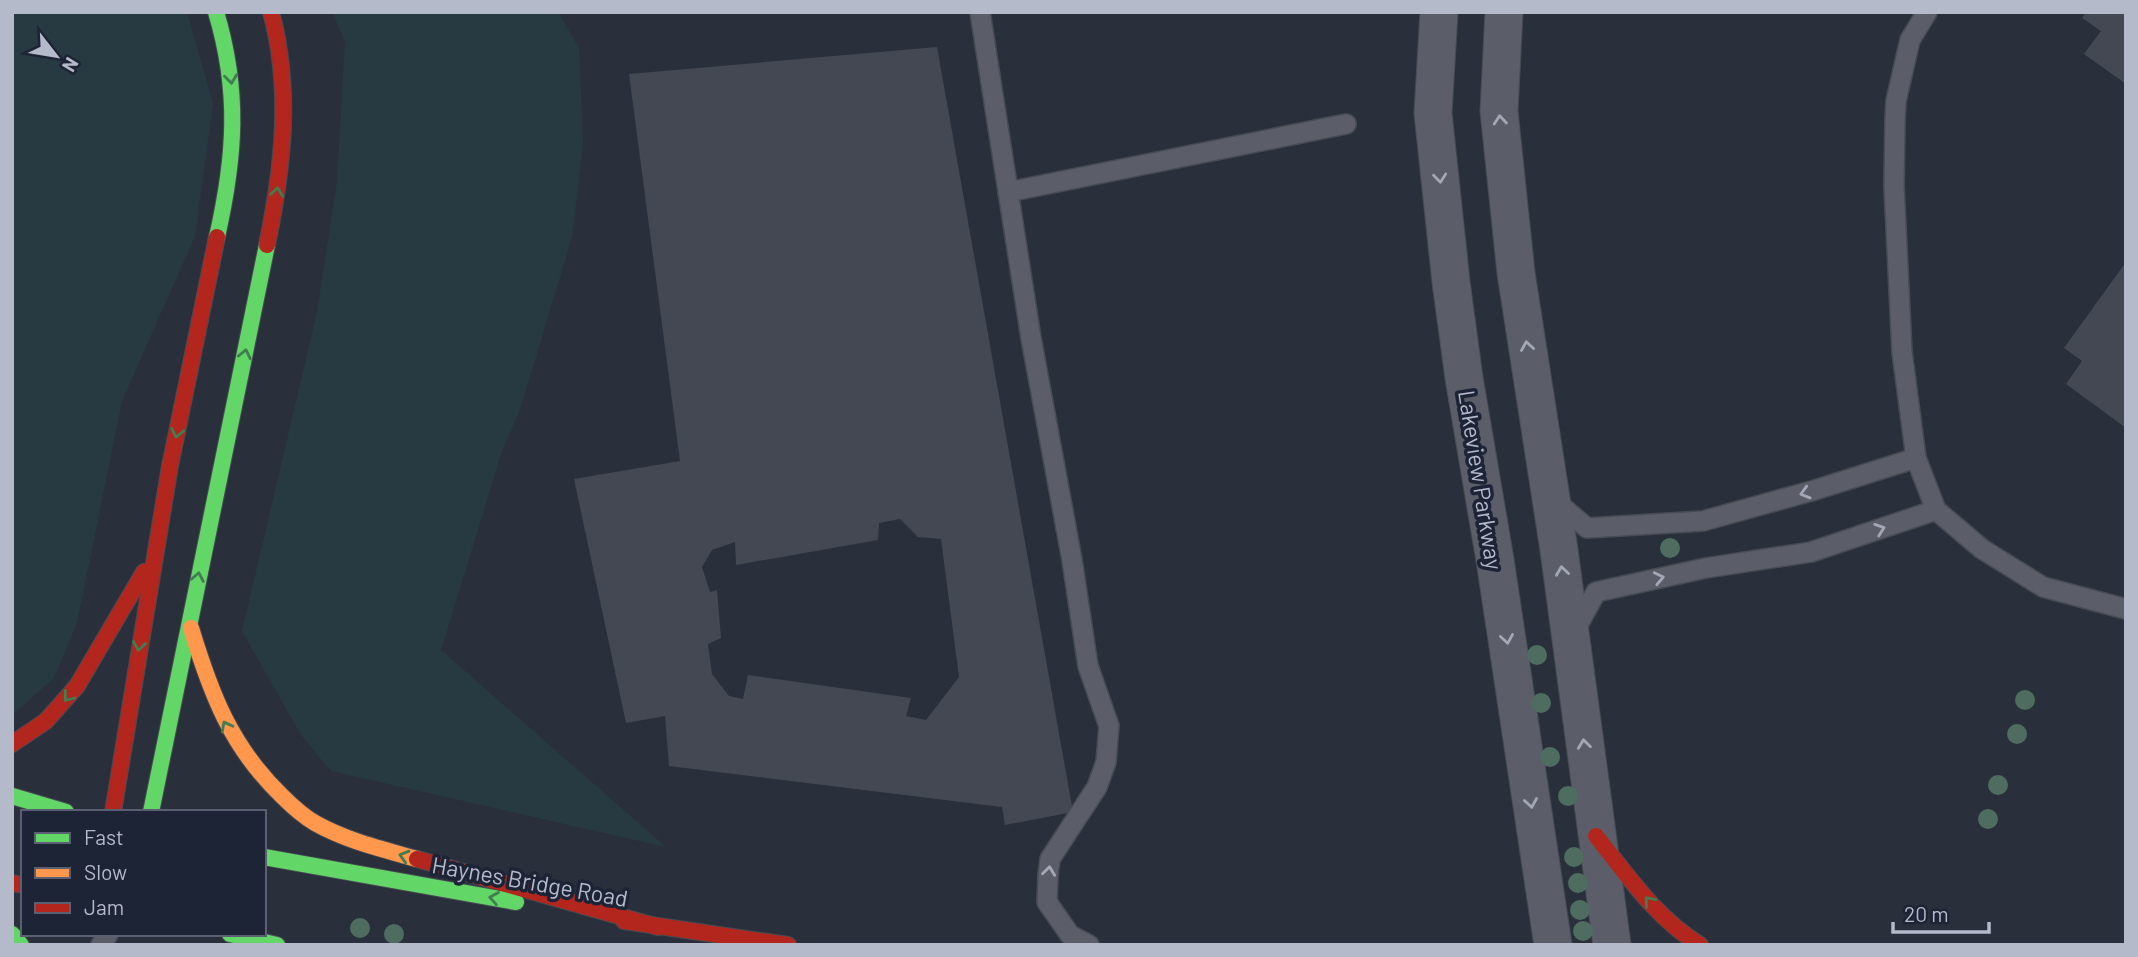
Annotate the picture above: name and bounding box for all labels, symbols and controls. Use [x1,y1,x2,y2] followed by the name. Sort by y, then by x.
[21,21,91,91] north arrow
[58,54,84,76] text: N
[223,74,238,85] one-way arrow
[1493,114,1508,125] one-way arrow
[1432,173,1447,184] one-way arrow
[270,186,285,198] one-way arrow
[1520,340,1535,352] one-way arrow
[237,348,252,360] one-way arrow
[1453,388,1509,572] street label: Lakeview Parkway
[170,427,185,439] one-way arrow
[1799,485,1811,499] one-way arrow
[1874,523,1886,537] one-way arrow
[1554,565,1569,576] one-way arrow
[190,571,205,583] one-way arrow
[1653,572,1665,586] one-way arrow
[1499,633,1514,645] one-way arrow
[132,641,147,652] one-way arrow
[64,689,77,702] one-way arrow
[221,721,234,734] one-way arrow
[1577,738,1592,750] one-way arrow
[1524,797,1539,809] one-way arrow
[21,810,266,936] legend
[84,824,124,849] text: Fast
[398,849,410,864] one-way arrow
[430,850,630,912] street label: Haynes Bridge Road
[84,859,127,884] text: Slow
[1042,865,1057,877] one-way arrow
[1893,890,1989,934] scale bar
[488,891,500,906] one-way arrow
[84,894,124,919] text: Jam
[1645,896,1657,909] one-way arrow
[1904,901,1949,926] text: 20 m

